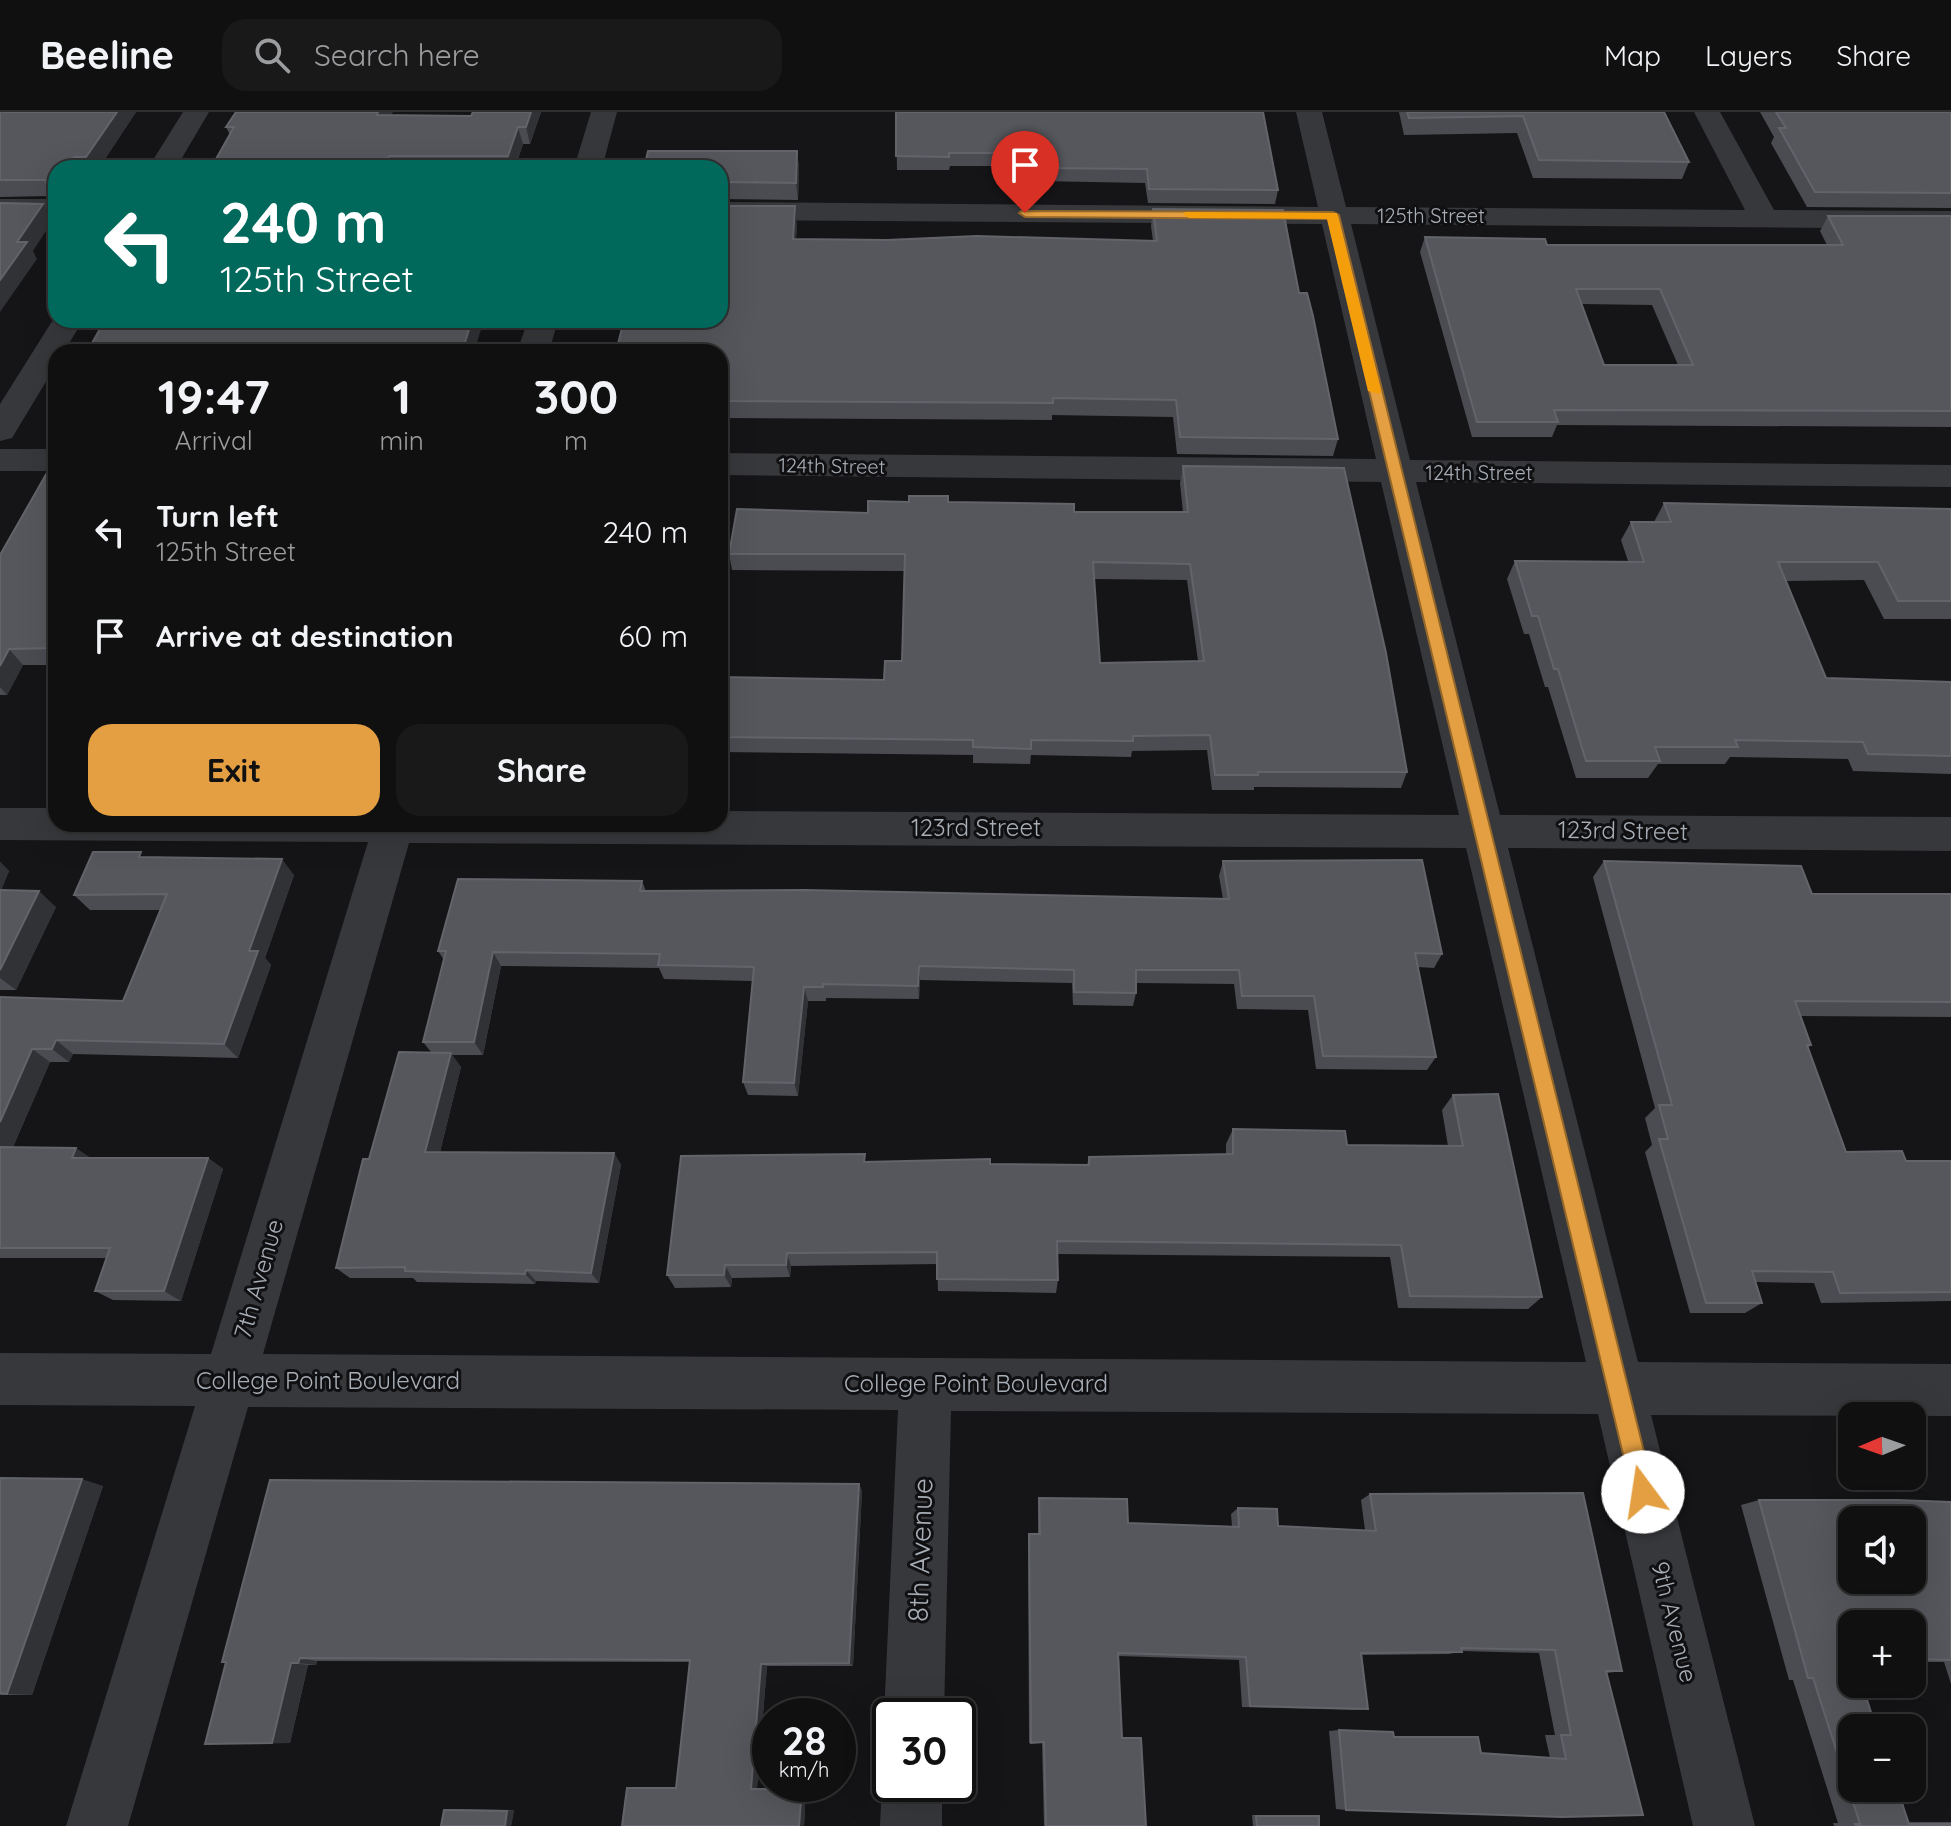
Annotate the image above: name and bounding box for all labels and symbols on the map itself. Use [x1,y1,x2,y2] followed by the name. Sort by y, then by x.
[991,131,1059,213] pin
[1377,203,1485,228] street label: 125th Street
[778,452,886,479] street label: 124th Street
[1426,460,1533,485] street label: 124th Street
[911,812,1041,842] street label: 123rd Street
[1558,814,1688,846] street label: 123rd Street
[227,1216,289,1342] street label: 7th Avenue
[196,1365,460,1395] street label: College Point Boulevard
[844,1368,1108,1398] street label: College Point Boulevard
[1838,1402,1926,1490] north arrow
[1601,1450,1685,1534] position arrow
[899,1477,940,1623] street label: 8th Avenue
[1645,1558,1704,1685] street label: 9th Avenue
[872,1698,976,1802] speed limit sign: 30

